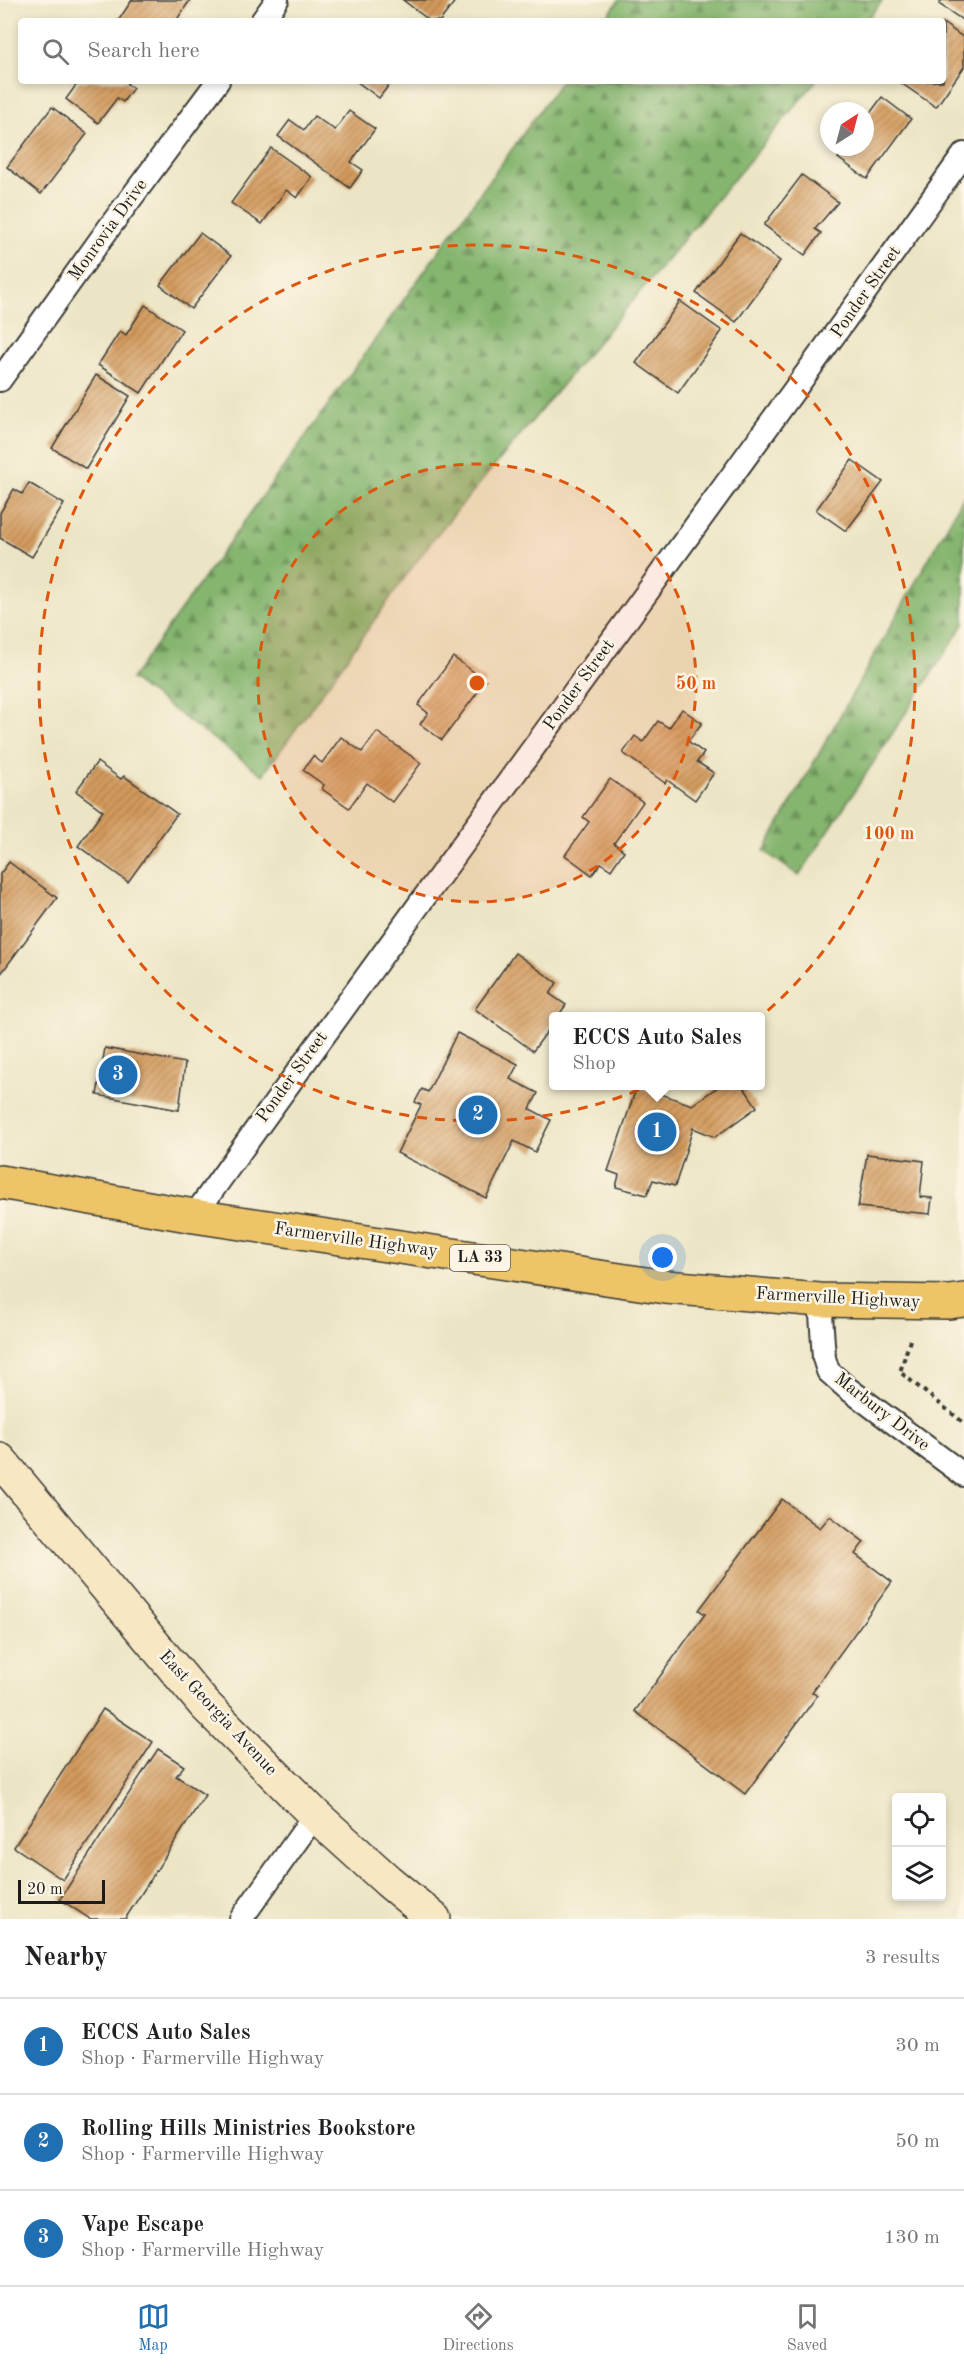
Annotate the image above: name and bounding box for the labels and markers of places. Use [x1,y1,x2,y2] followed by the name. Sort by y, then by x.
[467,673,487,693] centre of rings
[98,1052,138,1098] pin: 3
[458,1092,498,1138] pin: 2
[638,1110,676,1154] pin: 1

